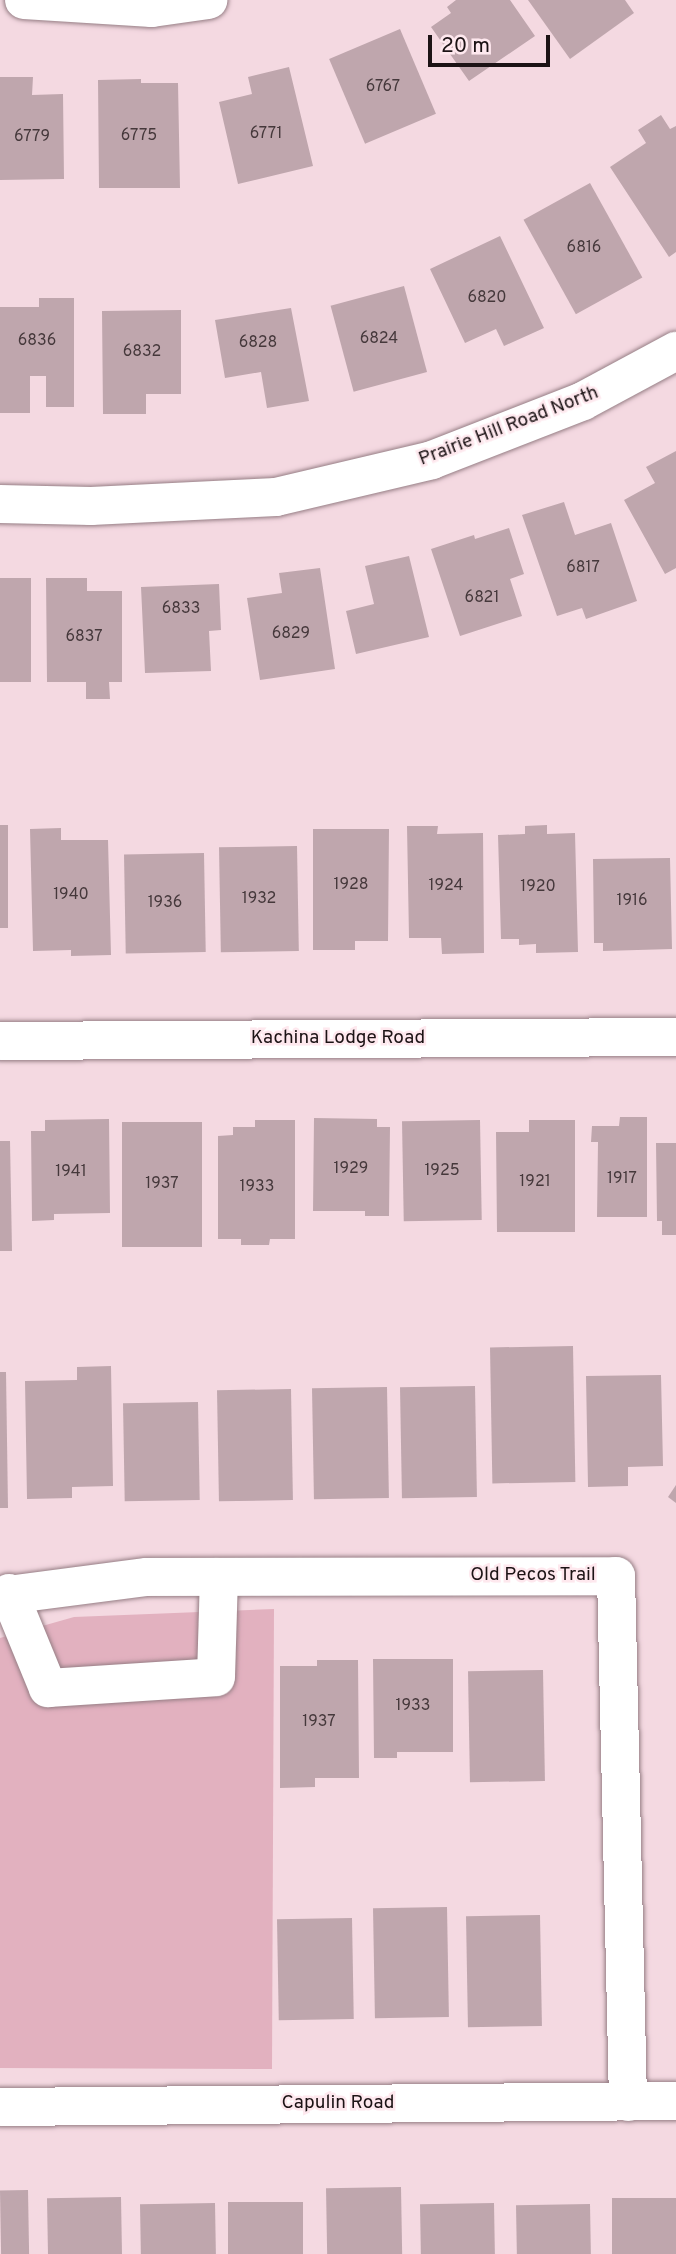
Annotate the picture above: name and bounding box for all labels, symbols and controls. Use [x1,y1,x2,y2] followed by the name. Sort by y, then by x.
[431,21,554,65] scale bar
[441,33,490,60] text: 20 m
[366,77,400,97] house number: 6767
[250,124,282,144] house number: 6771
[121,126,157,146] house number: 6775
[14,127,50,147] house number: 6779
[567,238,601,258] house number: 6816
[467,288,507,308] house number: 6820
[360,329,398,349] house number: 6824
[18,331,56,351] house number: 6836
[239,333,277,353] house number: 6828
[123,342,161,362] house number: 6832
[416,382,602,472] street label: Prairie Hill Road North
[566,558,600,578] house number: 6817
[465,588,499,608] house number: 6821
[162,599,200,619] house number: 6833
[272,624,310,644] house number: 6829
[65,627,103,647] house number: 6837
[333,875,369,895] house number: 1928
[428,876,464,896] house number: 1924
[520,877,556,897] house number: 1920
[53,885,89,905] house number: 1940
[242,889,276,909] house number: 1932
[616,891,648,911] house number: 1916
[148,893,182,913] house number: 1936
[251,1028,425,1050] street label: Kachina Lodge Road
[334,1159,368,1179] house number: 1929
[424,1161,460,1181] house number: 1925
[55,1162,87,1182] house number: 1941
[607,1169,637,1189] house number: 1917
[519,1172,551,1192] house number: 1921
[145,1174,179,1194] house number: 1937
[240,1177,274,1197] house number: 1933
[470,1565,596,1587] street label: Old Pecos Trail
[396,1696,430,1716] house number: 1933
[302,1712,336,1732] house number: 1937
[282,2093,394,2115] street label: Capulin Road

